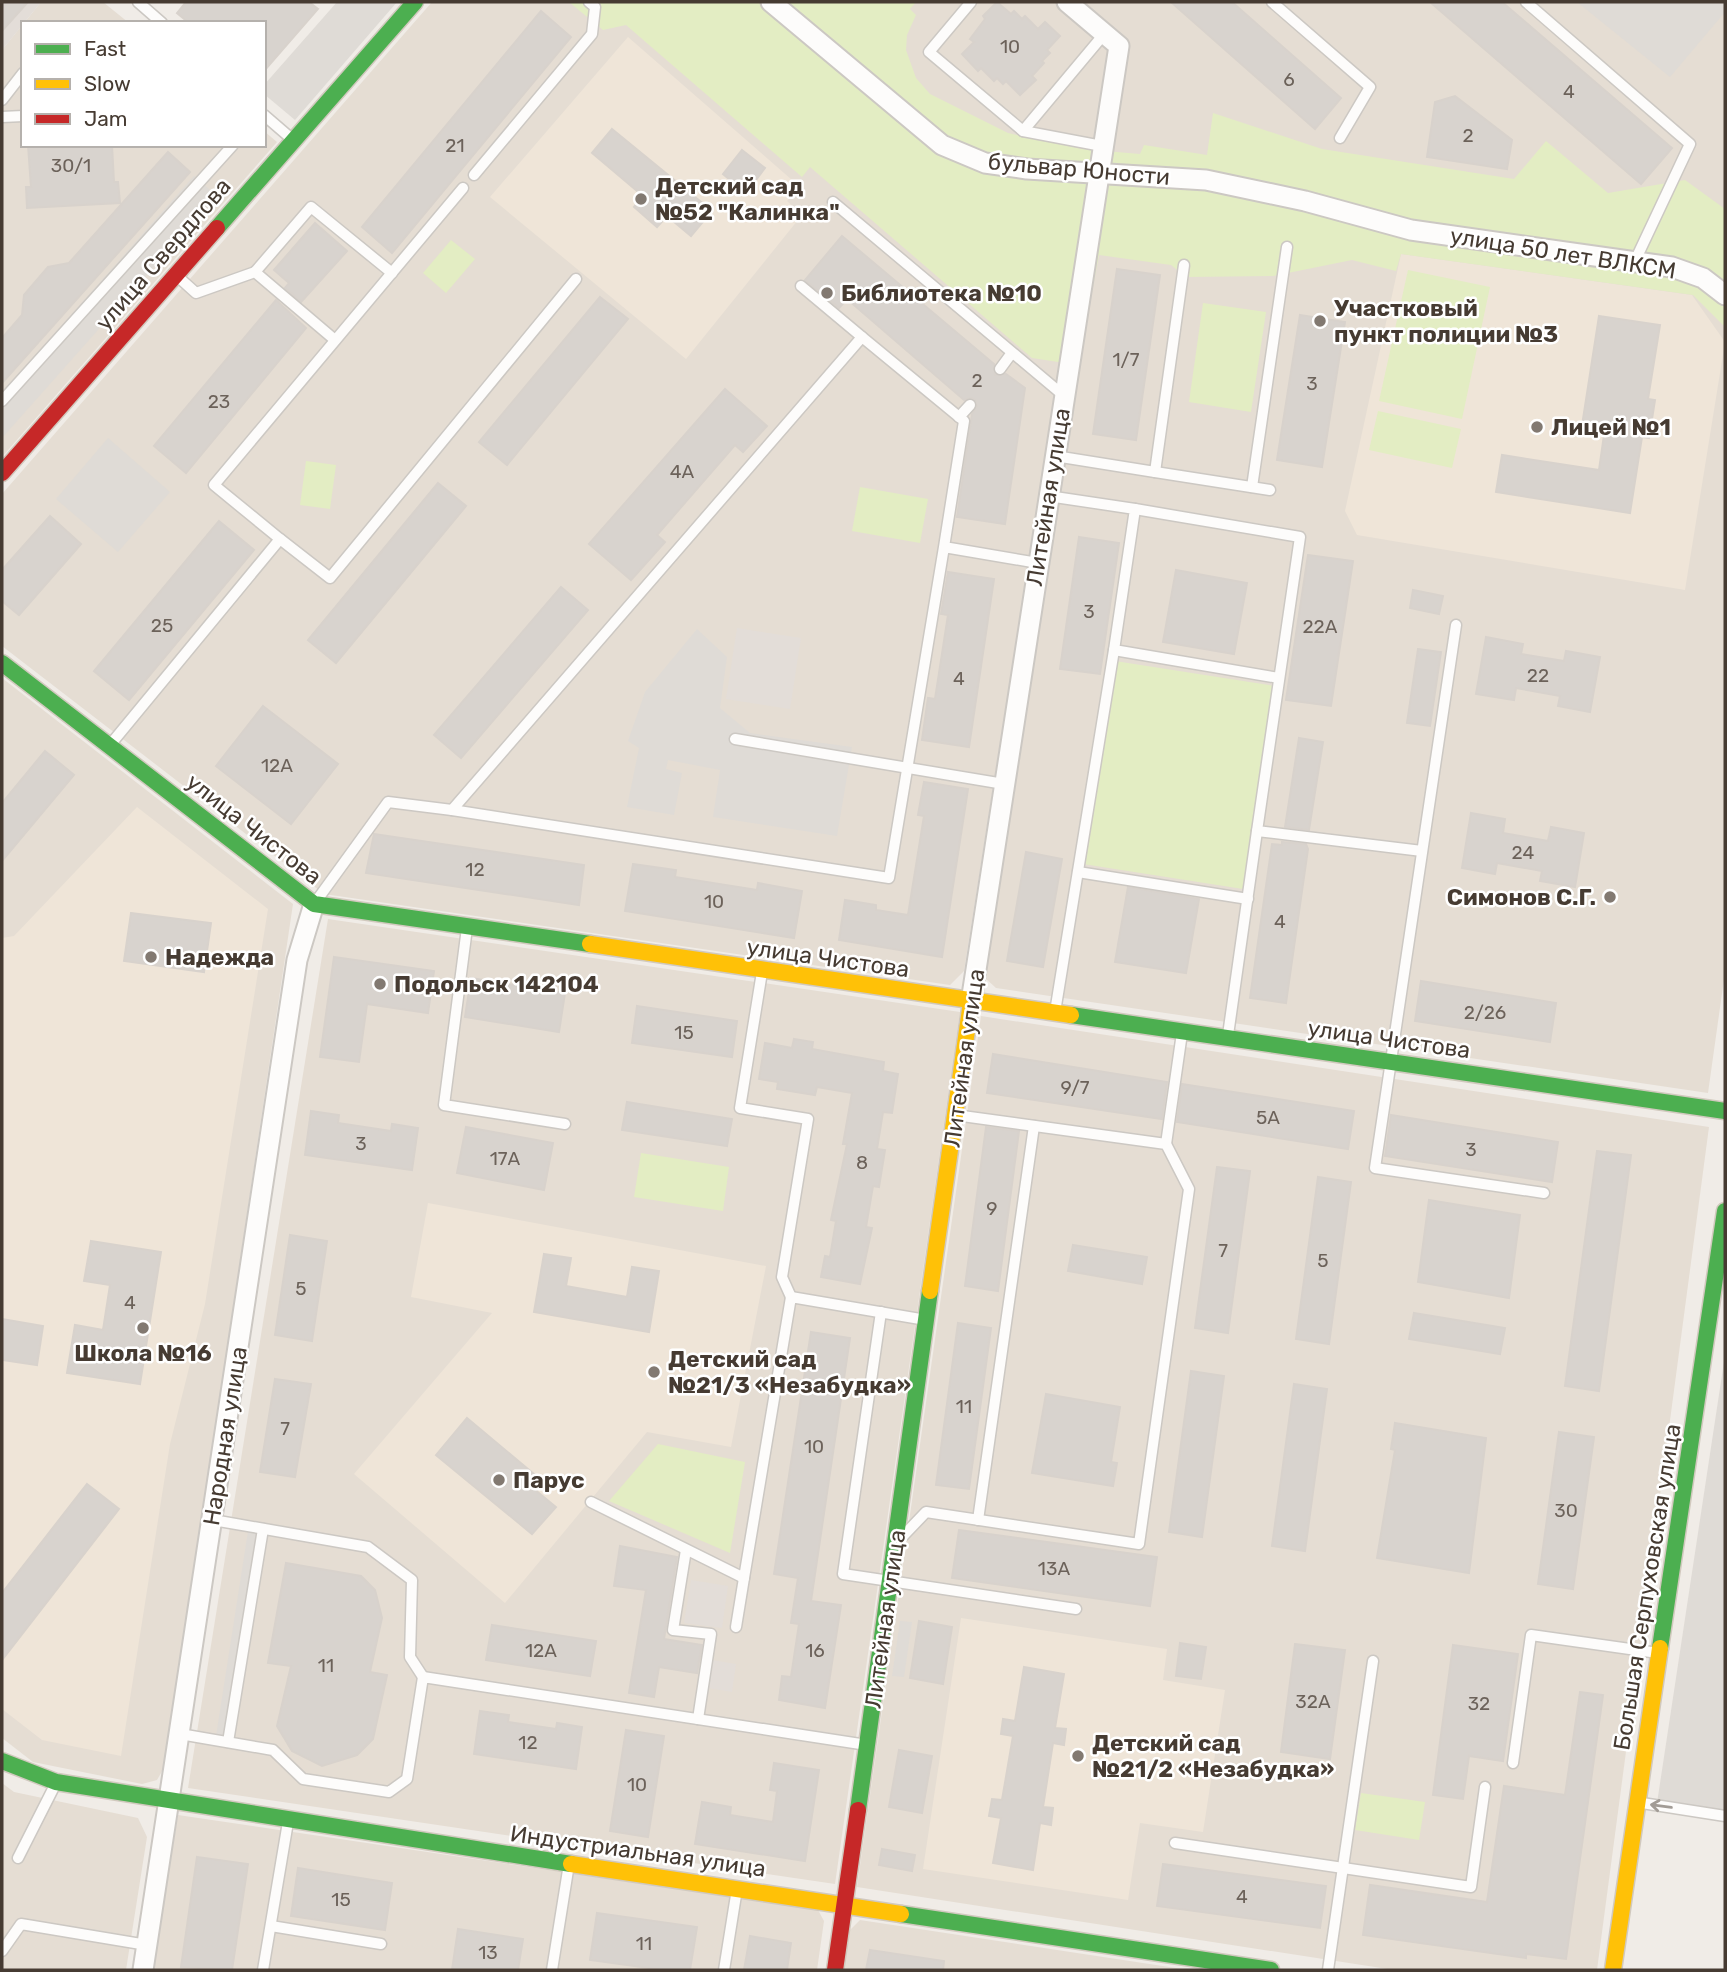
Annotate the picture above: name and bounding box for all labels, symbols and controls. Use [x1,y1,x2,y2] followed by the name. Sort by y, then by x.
[21,21,266,147] legend
[1000,35,1020,58] house number: 10
[84,36,126,61] text: Fast
[1283,68,1295,91] house number: 6
[84,71,131,96] text: Slow
[1563,80,1575,103] house number: 4
[84,106,128,131] text: Jam
[1462,124,1474,147] house number: 2
[445,134,465,157] house number: 21
[987,147,1171,191] street label: бульвар Юности
[51,154,91,177] house number: 30/1
[89,172,237,336] street label: улица Свердлова
[655,172,840,226] place label: Детский сад №52 "Калинка"
[633,191,649,207] marker: Детский сад №52 "Калинка"
[1448,221,1678,285] street label: улица 50 лет ВЛКСМ
[841,279,1042,307] place label: Библиотека №10
[819,285,835,301] marker: Библиотека №10
[1334,294,1558,348] place label: Участковый пункт полиции №3
[1312,313,1328,329] marker: Участковый пункт полиции №3
[1112,348,1140,371] house number: 1/7
[971,369,983,392] house number: 2
[1306,372,1318,395] house number: 3
[208,390,230,413] house number: 23
[1020,406,1076,588] street label: Литейная улица
[1551,413,1671,441] place label: Лицей №1
[1529,419,1545,435] marker: Лицей №1
[670,460,695,483] house number: 4А
[1083,600,1095,623] house number: 3
[151,614,173,637] house number: 25
[1302,615,1338,638] house number: 22А
[1527,664,1549,687] house number: 22
[953,667,965,690] house number: 4
[261,754,293,777] house number: 12А
[181,767,327,891] street label: улица Чистова
[1512,841,1535,864] house number: 24
[465,858,485,881] house number: 12
[1447,883,1596,911] place label: Симонов С.Г.
[1602,889,1618,905] marker: Симонов С.Г.
[704,890,724,913] house number: 10
[1274,910,1286,933] house number: 4
[745,933,911,983] street label: улица Чистова
[165,943,274,971] place label: Надежда
[143,949,159,965] marker: Надежда
[938,967,990,1149] street label: Литейная улица
[394,970,599,998] place label: Подольск 142104
[372,976,388,992] marker: Подольск 142104
[1464,1001,1506,1024] house number: 2/26
[1306,1014,1472,1064] street label: улица Чистова
[674,1021,694,1044] house number: 15
[1060,1076,1090,1099] house number: 9/7
[1256,1106,1280,1129] house number: 5А
[355,1132,367,1155] house number: 3
[1465,1138,1477,1161] house number: 3
[490,1147,521,1170] house number: 17А
[856,1151,868,1174] house number: 8
[986,1197,998,1220] house number: 9
[1218,1239,1228,1262] house number: 7
[1317,1249,1329,1272] house number: 5
[295,1277,307,1300] house number: 5
[124,1291,136,1314] house number: 4
[135,1320,151,1336] marker: Школа №16
[74,1339,212,1367] place label: Школа №16
[197,1344,253,1528] street label: Народная улица
[668,1345,911,1399] place label: Детский сад №21/3 «Незабудка»
[646,1364,662,1380] marker: Детский сад №21/3 «Незабудка»
[956,1395,972,1418] house number: 11
[280,1417,290,1440] house number: 7
[1607,1422,1687,1752] street label: Большая Серпуховская улица
[804,1435,824,1458] house number: 10
[513,1466,584,1494] place label: Парус
[491,1472,507,1488] marker: Парус
[1554,1499,1578,1522] house number: 30
[859,1528,911,1710] street label: Литейная улица
[1038,1557,1070,1580] house number: 13А
[525,1639,557,1662] house number: 12А
[805,1639,825,1662] house number: 16
[318,1654,334,1677] house number: 11
[1295,1690,1331,1713] house number: 32А
[1468,1692,1490,1715] house number: 32
[1092,1729,1334,1783] place label: Детский сад №21/2 «Незабудка»
[518,1731,538,1754] house number: 12
[1070,1748,1086,1764] marker: Детский сад №21/2 «Незабудка»
[627,1773,647,1796] house number: 10
[1650,1799,1673,1812] one-way arrow
[508,1819,768,1883] street label: Индустриальная улица
[1236,1885,1248,1908] house number: 4
[331,1888,351,1911] house number: 15
[636,1932,652,1955] house number: 11
[478,1941,498,1964] house number: 13

